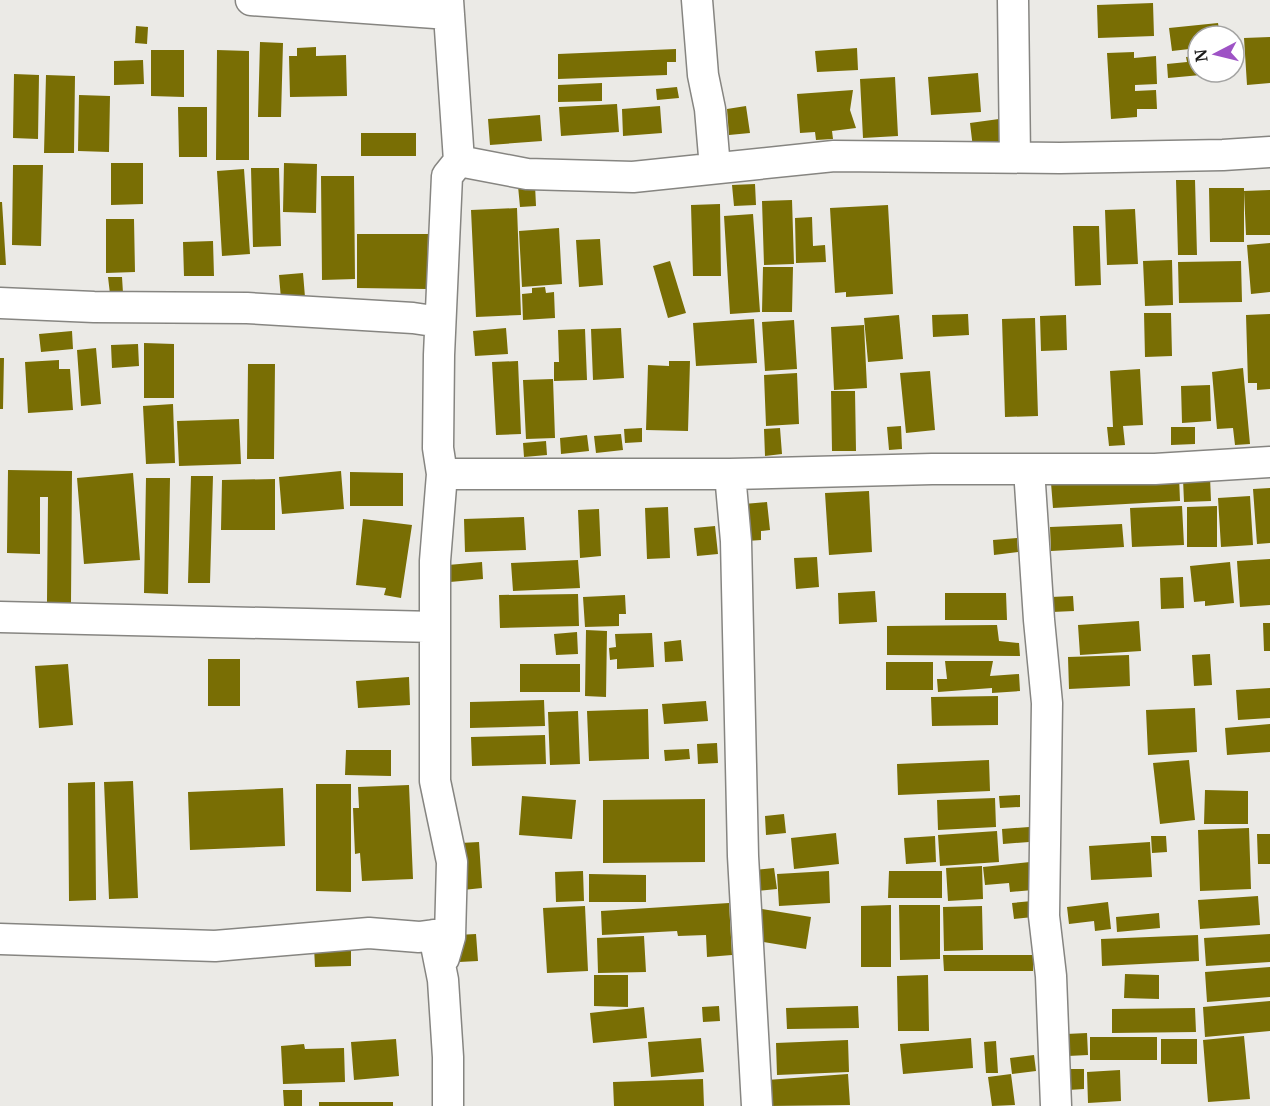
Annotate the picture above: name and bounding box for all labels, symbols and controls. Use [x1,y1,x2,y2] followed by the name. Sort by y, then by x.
[1186,24,1246,84] north arrow
[1190,48,1212,63] text: N

